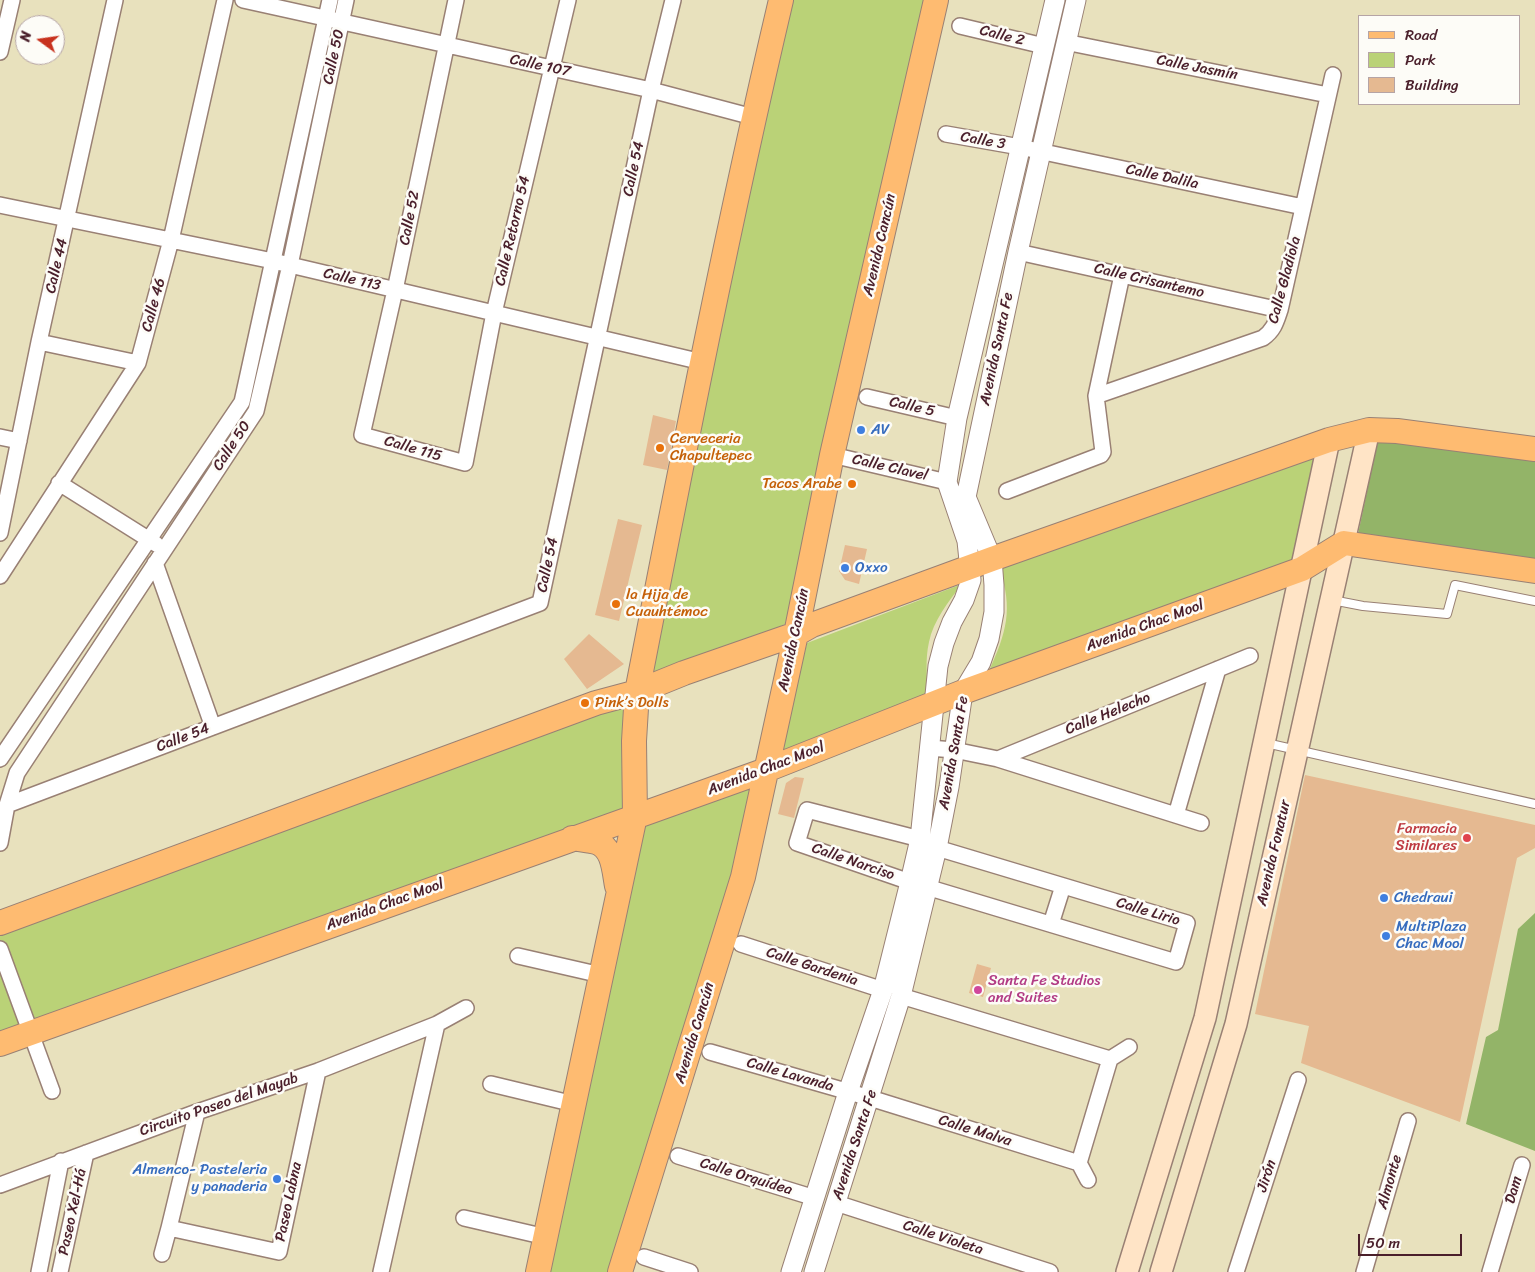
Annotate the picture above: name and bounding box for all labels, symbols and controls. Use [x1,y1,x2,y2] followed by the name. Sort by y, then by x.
[15,15,65,65] north arrow
[1358,15,1520,105] legend
[978,22,1026,50] street label: Calle 2
[1405,22,1437,48] text: Road
[319,28,349,86] street label: Calle 50
[13,29,39,44] text: N
[1405,47,1436,73] text: Park
[508,51,572,81] street label: Calle 107
[1155,51,1239,85] street label: Calle Jasmín
[1405,72,1459,98] text: Building
[959,128,1007,154] street label: Calle 3
[619,140,649,198] street label: Calle 54
[1124,161,1200,193] street label: Calle Dalila
[492,174,534,288] street label: Calle Retorno 54
[396,189,424,247] street label: Calle 52
[859,192,901,298] street label: Avenida Cancún
[1265,234,1305,326] street label: Calle Gladiola
[42,237,72,295] street label: Calle 44
[1092,260,1206,302] street label: Calle Crisantemo
[322,265,382,295] street label: Calle 113
[138,276,170,334] street label: Calle 46
[976,291,1018,407] street label: Avenida Santa Fe
[887,393,937,421] street label: Calle 5
[209,418,255,474] street label: Calle 50
[871,421,890,439] place label: AV
[855,424,867,436] marker: AV
[670,430,752,465] place label: Cerveceria Chapultepec
[382,432,444,466] street label: Calle 115
[654,442,666,454] marker: Cerveceria Chapultepec
[850,451,930,485] street label: Calle Clavel
[762,475,842,493] place label: Tacos Arabe
[846,478,858,490] marker: Tacos Arabe
[533,536,563,594] street label: Calle 54
[855,559,888,577] place label: Oxxo
[839,562,851,574] marker: Oxxo
[626,586,708,621] place label: la Hija de Cuauhtémoc
[774,587,814,693] street label: Avenida Cancún
[1084,596,1206,656] street label: Avenida Chac Mool
[610,598,622,610] marker: la Hija de Cuauhtémoc
[1063,689,1153,739] street label: Calle Helecho
[595,694,669,712] place label: Pink’s Dolls
[935,695,973,811] street label: Avenida Santa Fe
[579,697,591,709] marker: Pink’s Dolls
[154,720,212,756] street label: Calle 54
[705,738,827,800] street label: Avenida Chac Mool
[1253,798,1295,908] street label: Avenida Fonatur
[1395,820,1457,855] place label: Farmacia Similares
[1461,832,1473,844] marker: Farmacia Similares
[809,839,897,885] street label: Calle Narciso
[324,875,446,935] street label: Avenida Chac Mool
[1394,889,1453,907] place label: Chedraui
[1378,892,1390,904] marker: Chedraui
[1114,894,1182,930] street label: Calle Lirio
[1396,918,1467,953] place label: MultiPlaza Chac Mool
[1380,930,1392,942] marker: MultiPlaza Chac Mool
[764,944,860,990] street label: Calle Gardenia
[988,972,1100,1007] place label: Santa Fe Studios and Suites
[671,980,719,1086] street label: Avenida Cancún
[972,984,984,996] marker: Santa Fe Studios and Suites
[744,1054,836,1096] street label: Calle Lavanda
[137,1069,301,1141] street label: Circuito Paseo del Mayab
[829,1088,881,1202] street label: Avenida Santa Fe
[936,1111,1014,1151] street label: Calle Malva
[1374,1153,1406,1211] street label: Almonte
[698,1154,794,1200] street label: Calle Orquídea
[1253,1158,1281,1194] street label: Jirón
[132,1161,267,1196] place label: Almenco- Pasteleria y panaderia
[272,1161,306,1243] street label: Paseo Labna
[55,1167,91,1257] street label: Paseo Xel-Há
[271,1173,283,1185] marker: Almenco- Pasteleria y panaderia
[1501,1174,1527,1206] street label: Dam
[901,1217,985,1259] street label: Calle Violeta
[1360,1224,1464,1256] scale bar
[1366,1230,1400,1256] text: 50 m

